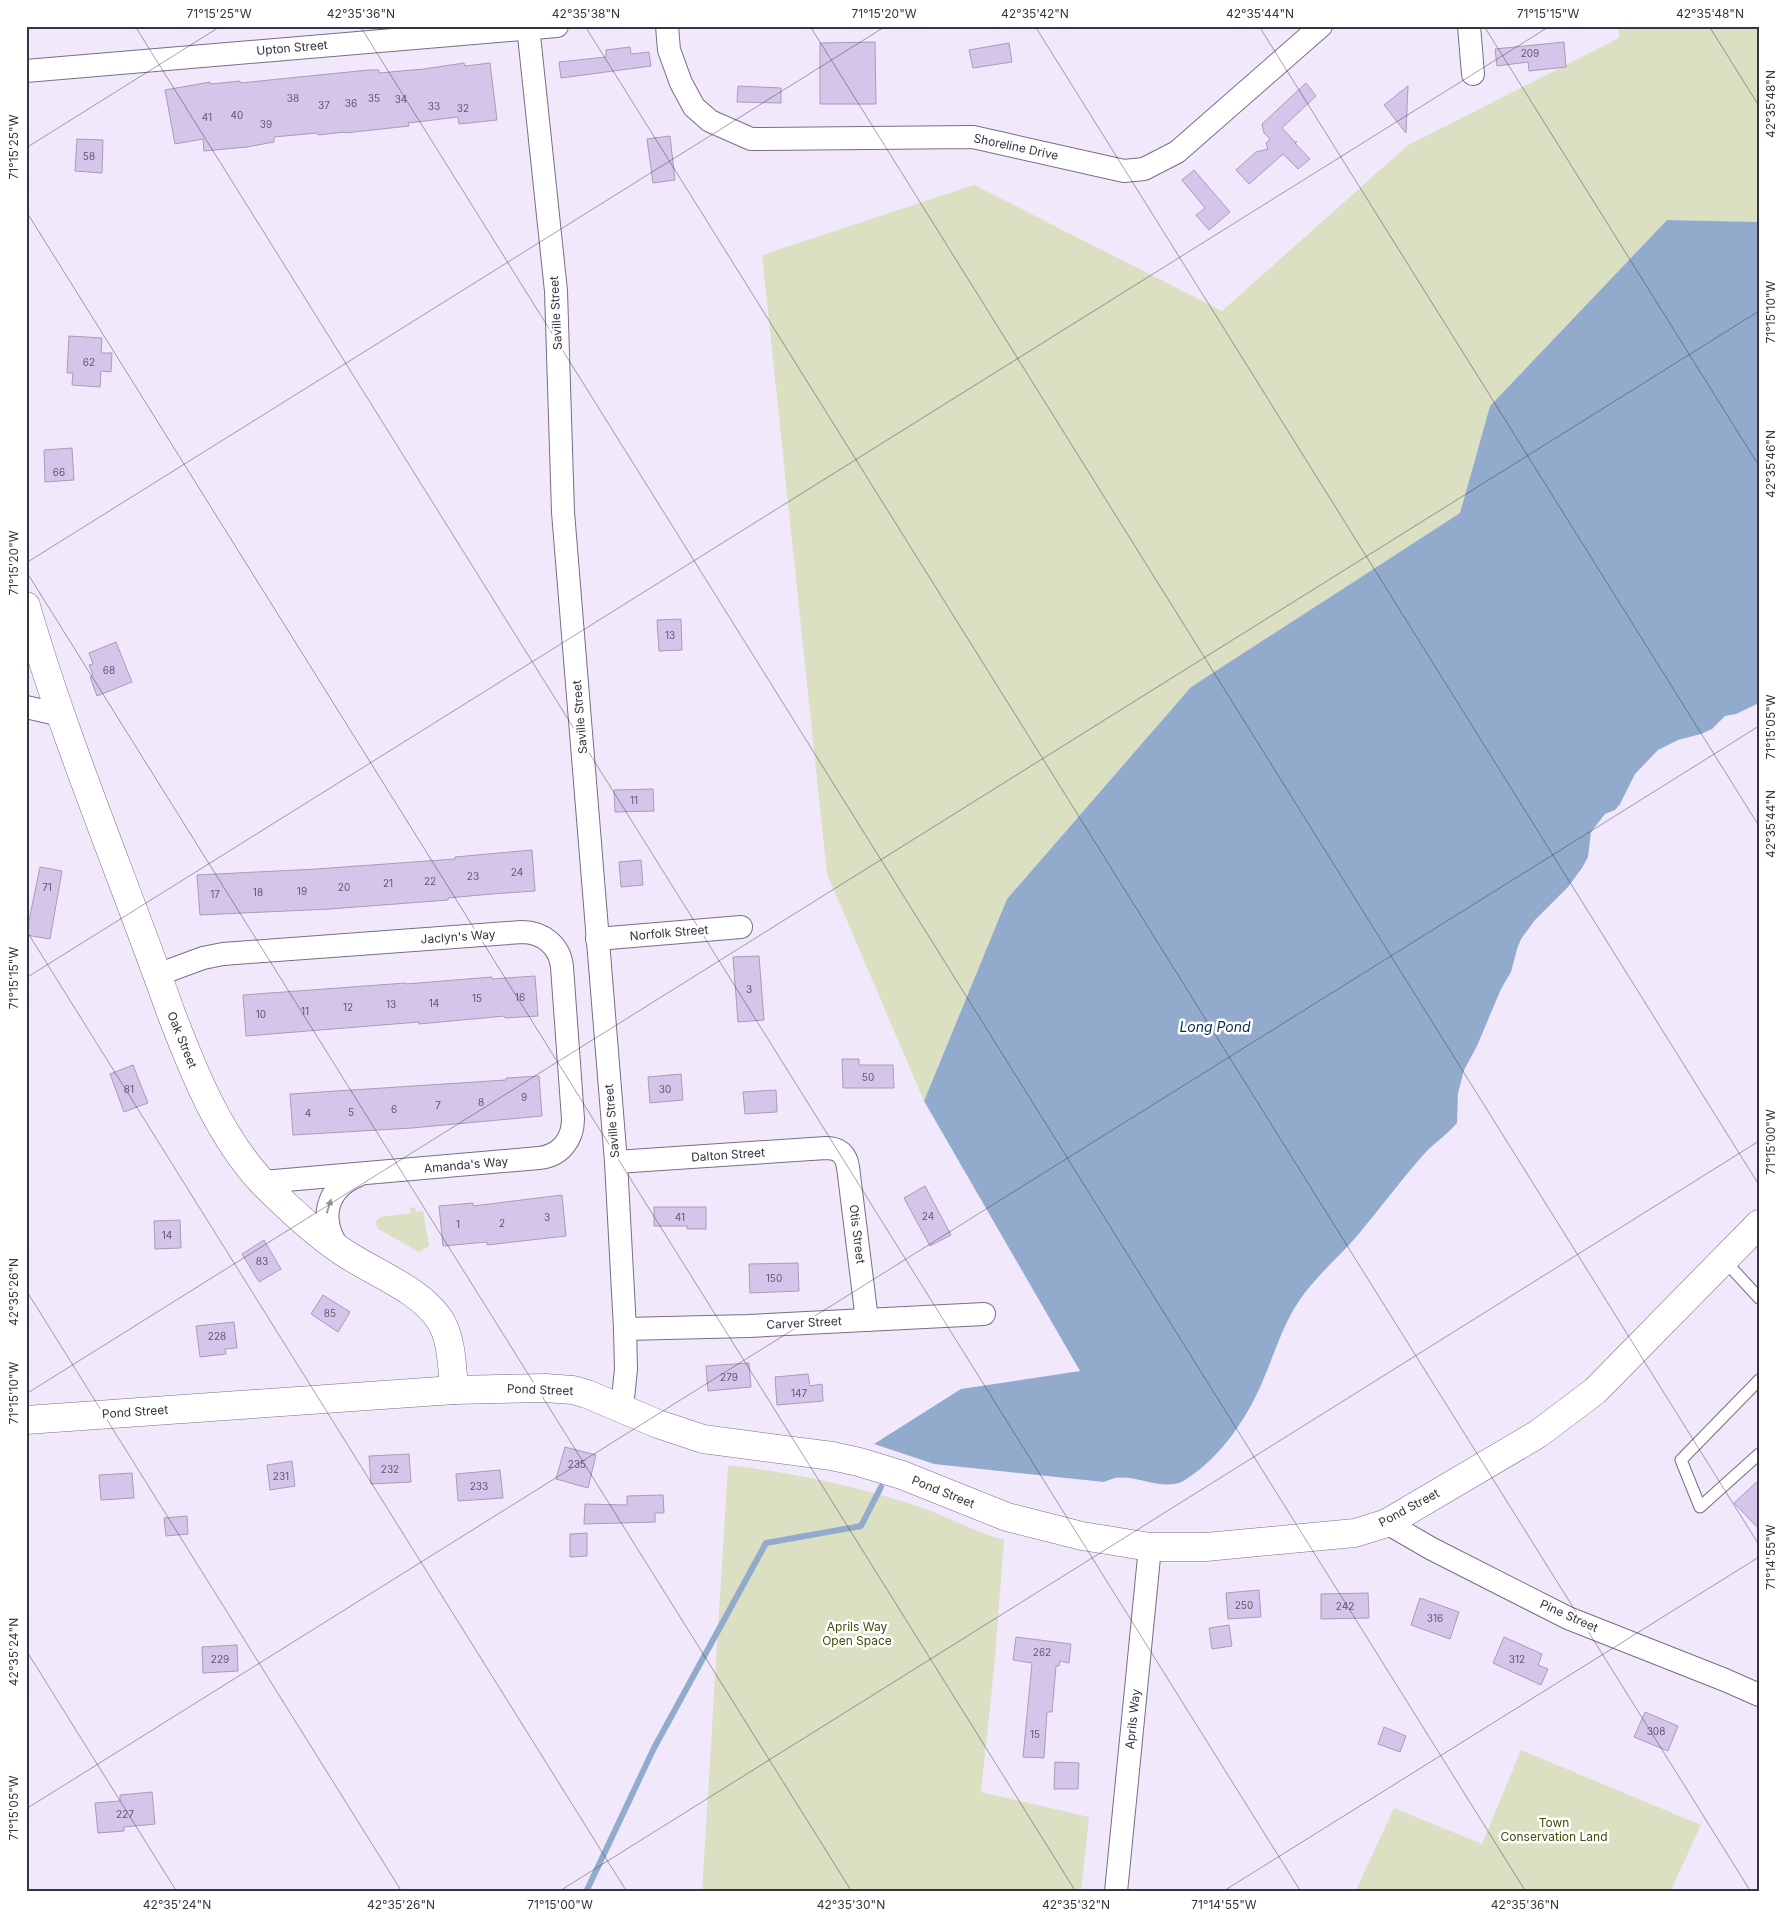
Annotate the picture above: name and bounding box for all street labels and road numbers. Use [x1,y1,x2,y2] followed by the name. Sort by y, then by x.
[256,37,328,58] street label: Upton Street
[972,130,1060,163] street label: Shoreline Drive
[546,276,565,350] street label: Saville Street
[569,679,590,755] street label: Saville Street
[629,922,709,943] street label: Norfolk Street
[420,926,496,947] street label: Jaclyn's Way
[164,1009,201,1070] street label: Oak Street
[601,1083,622,1159] street label: Saville Street
[691,1144,765,1165] street label: Dalton Street
[423,1153,509,1176] street label: Amanda's Way
[846,1203,869,1264] street label: Otis Street
[766,1313,842,1332] street label: Carver Street
[507,1381,574,1398] street label: Pond Street
[101,1402,169,1421] street label: Pond Street
[910,1472,977,1511] street label: Pond Street
[1376,1485,1442,1530] street label: Pond Street
[1538,1596,1601,1635] street label: Pine Street
[1122,1688,1143,1750] street label: Aprils Way

